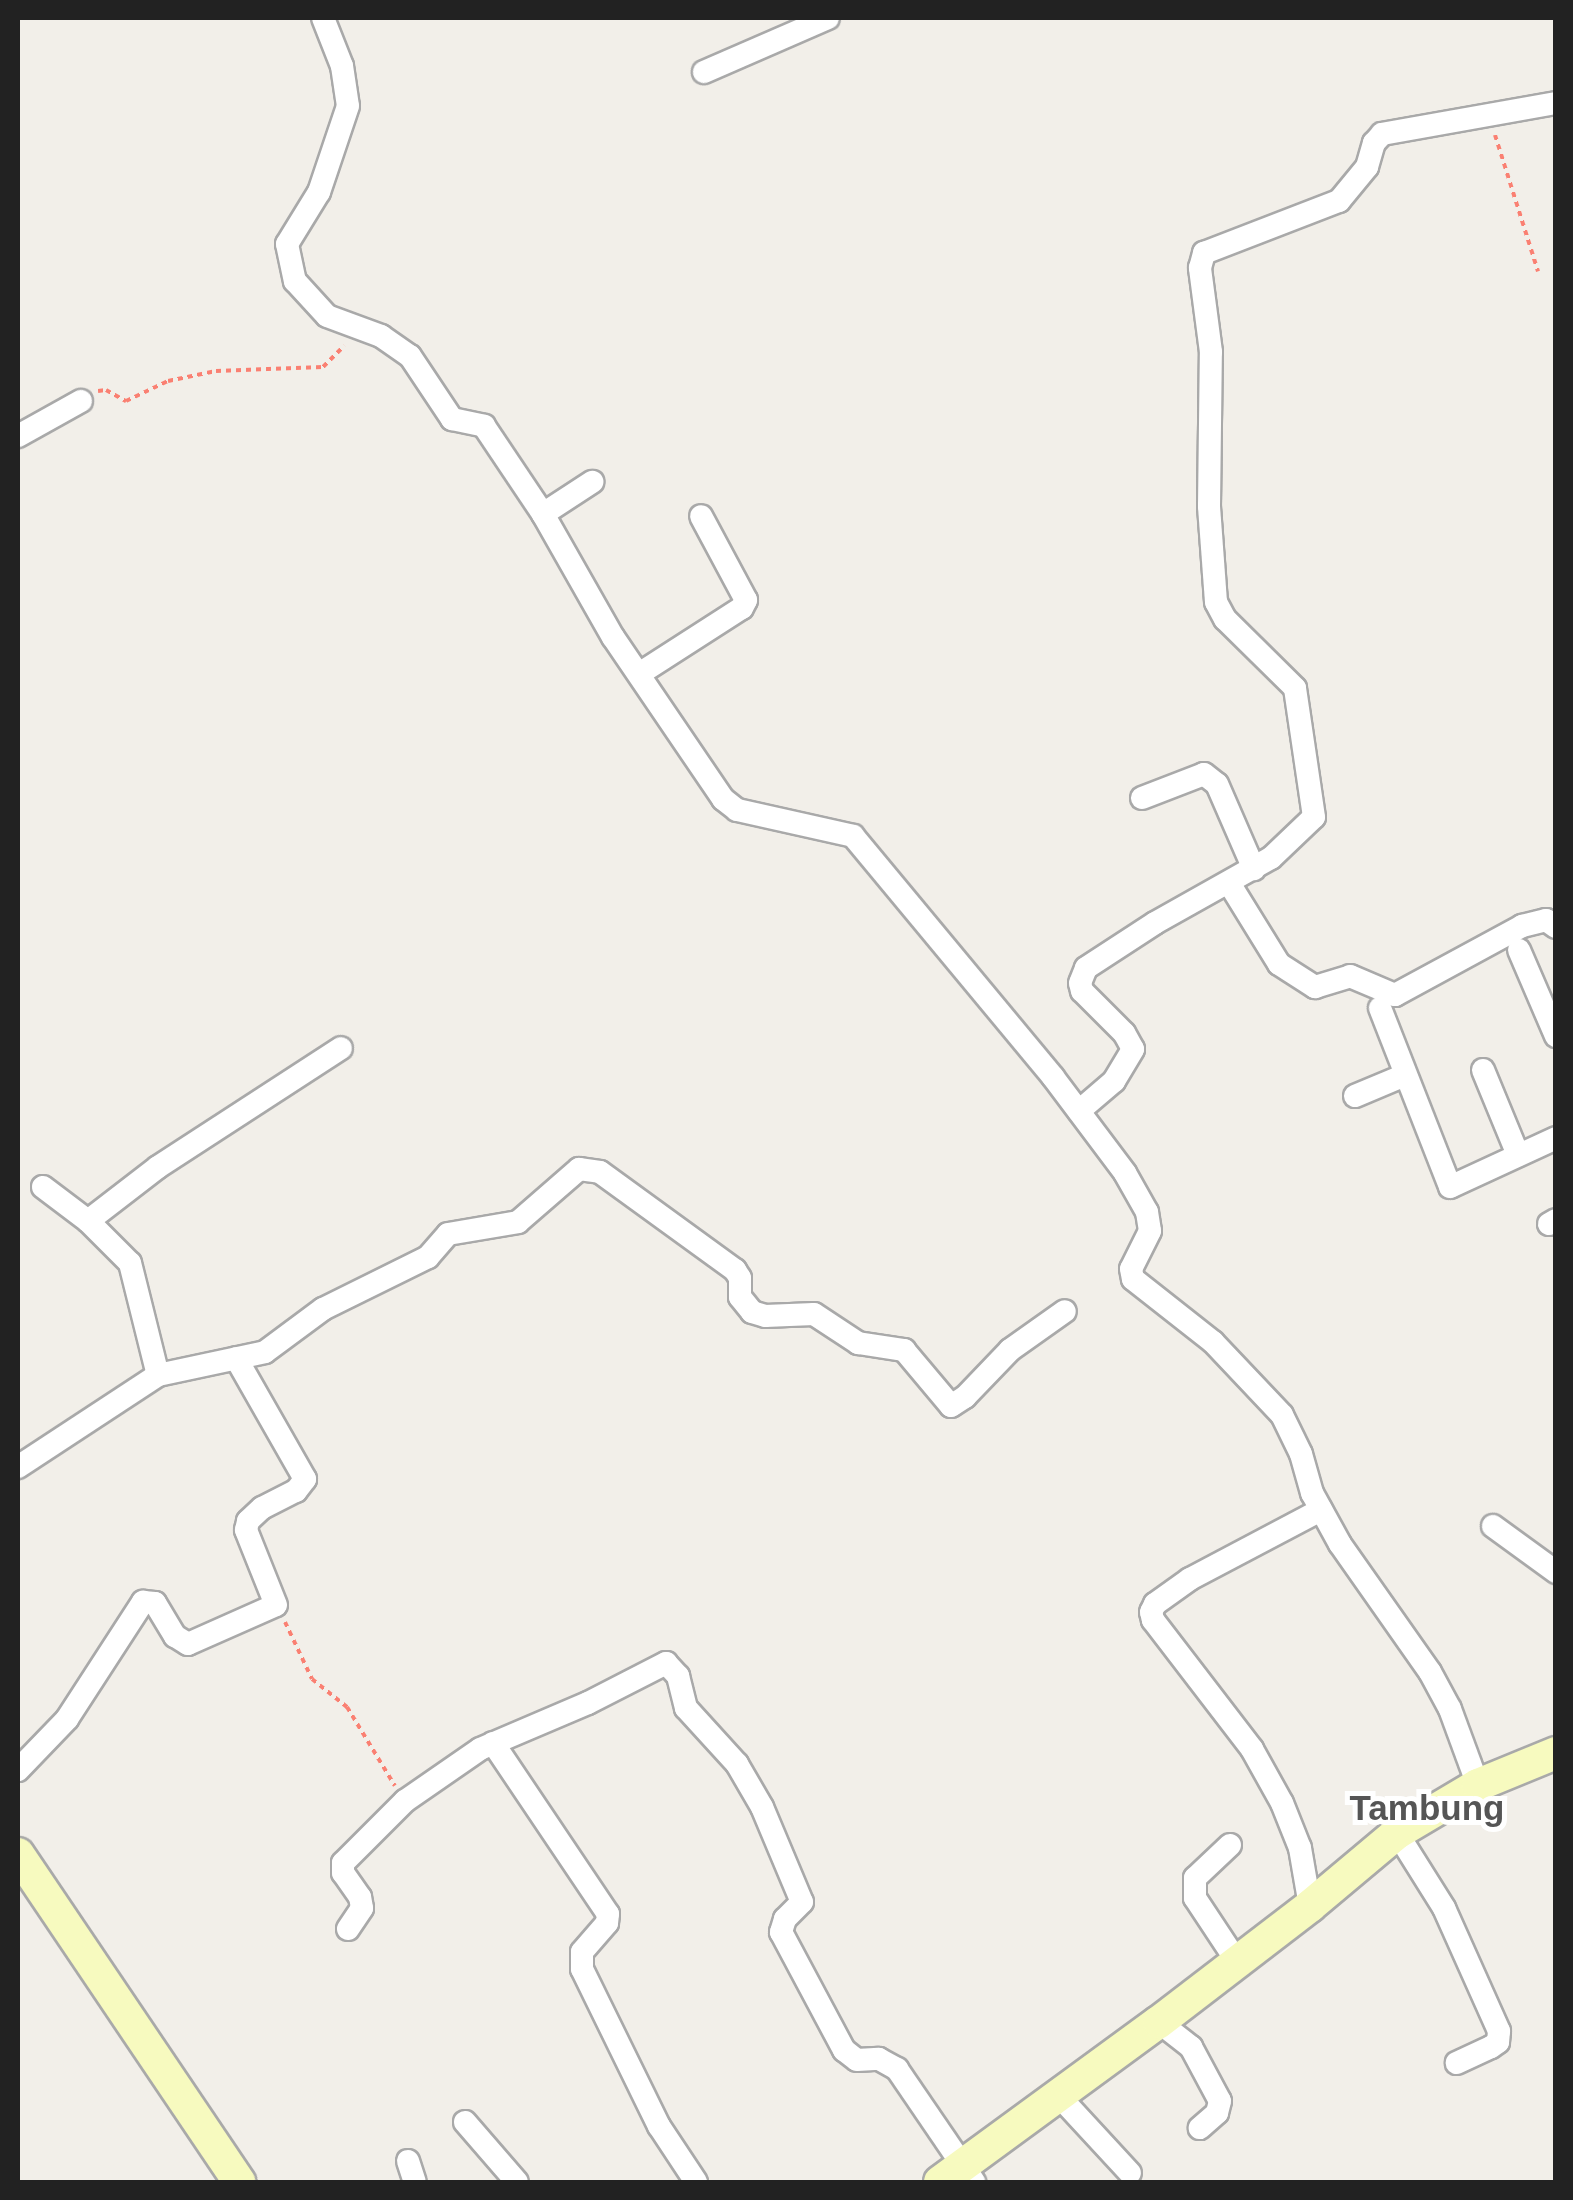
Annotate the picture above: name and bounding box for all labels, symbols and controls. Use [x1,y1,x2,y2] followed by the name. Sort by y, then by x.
[1350,1787,1504,1829] district label: Tambung

